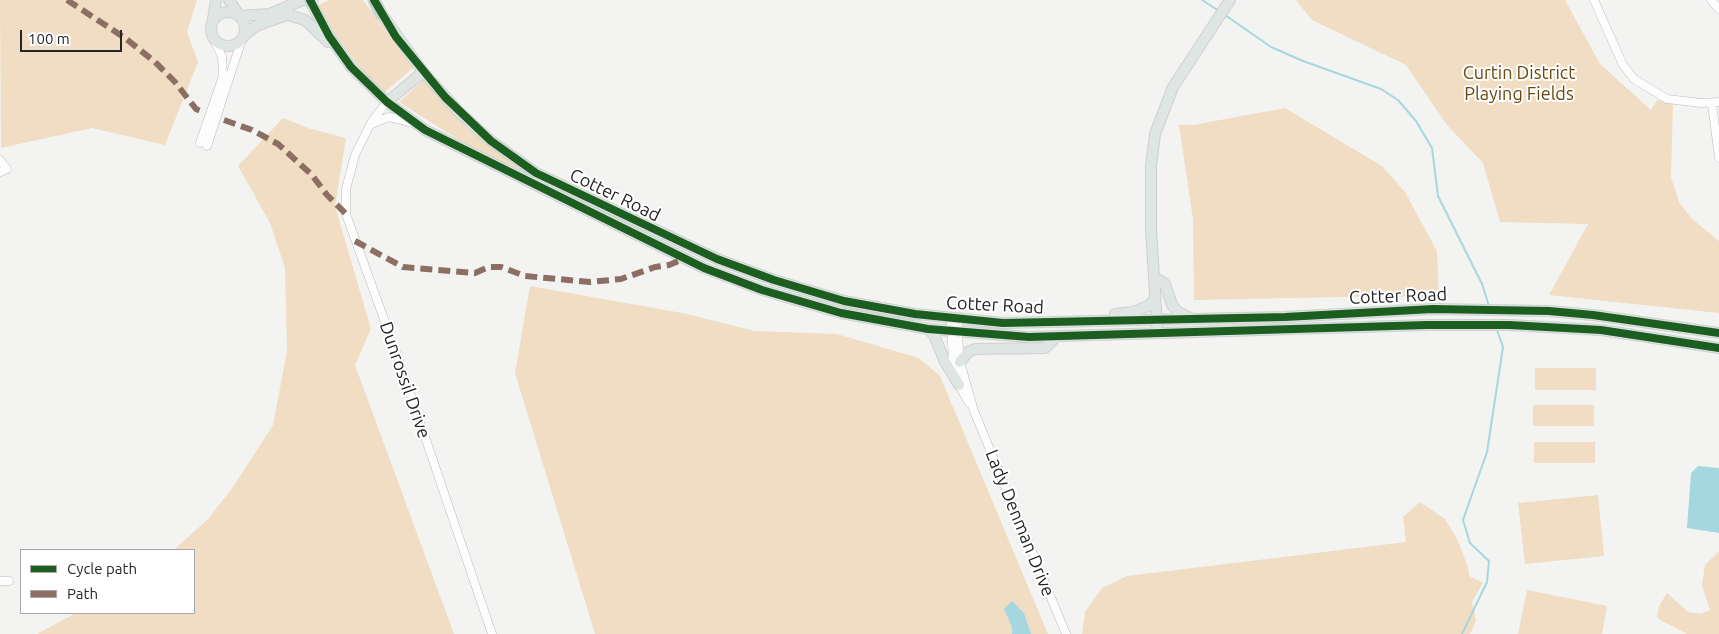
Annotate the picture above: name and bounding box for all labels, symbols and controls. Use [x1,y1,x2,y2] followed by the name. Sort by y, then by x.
[22,20,125,52] scale bar
[28,30,70,47] text: 100 m
[1463,62,1575,104] park label: Curtin District Playing Fields
[566,164,664,226] street label: Cotter Road
[1349,283,1447,309] street label: Cotter Road
[945,292,1045,318] street label: Cotter Road
[375,319,435,441] street label: Dunrossil Drive
[981,446,1059,600] street label: Lady Denman Drive
[20,549,195,614] legend
[67,560,137,577] text: Cycle path
[67,585,98,602] text: Path

